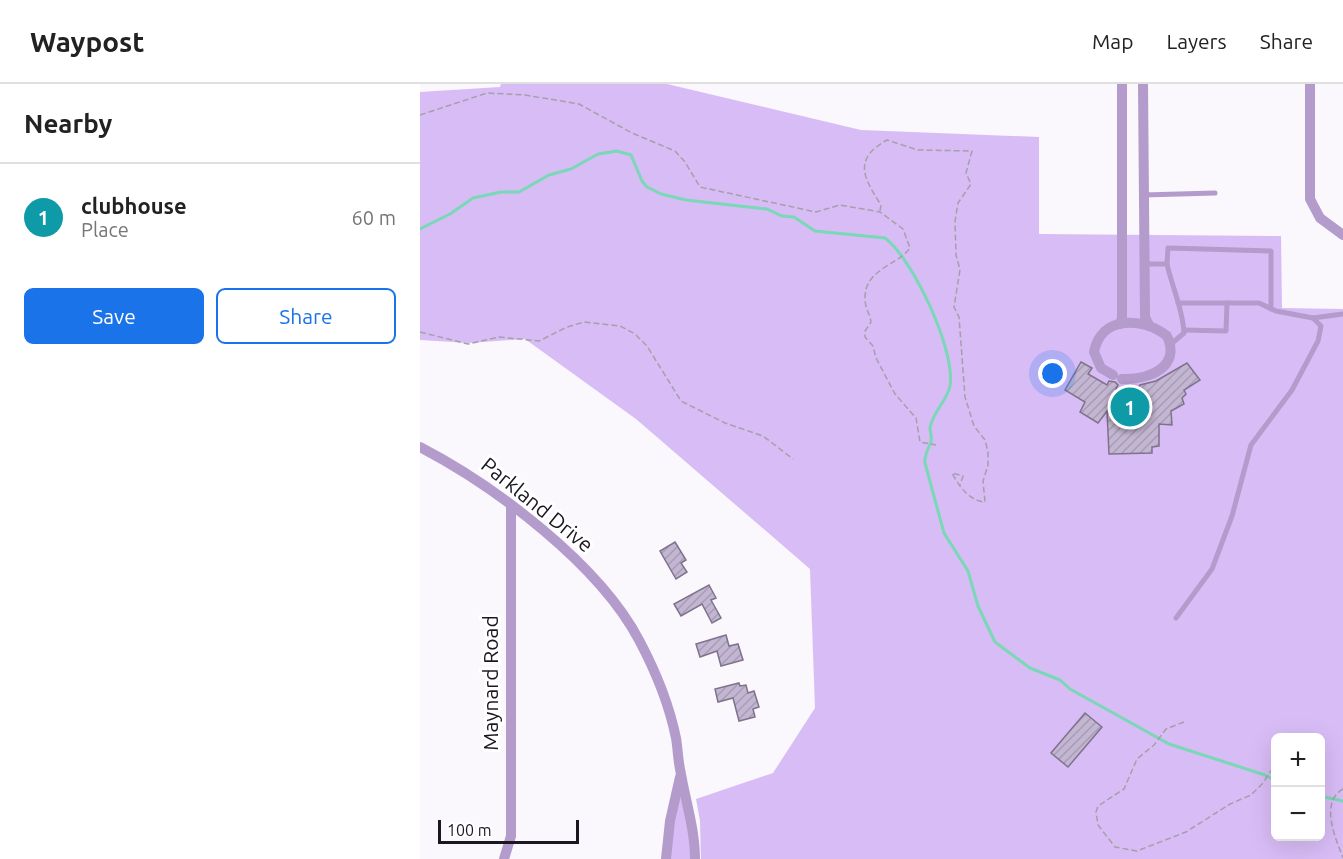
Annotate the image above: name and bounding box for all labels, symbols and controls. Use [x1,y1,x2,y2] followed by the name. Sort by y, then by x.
[30,26,144,57] text: Waypost
[1092,29,1133,53] text: Map
[1166,29,1227,53] text: Layers
[1260,29,1313,53] text: Share
[24,109,112,138] text: Nearby
[81,193,187,218] text: clubhouse
[38,206,49,229] text: 1
[352,206,396,229] text: 60 m
[81,218,129,241] text: Place
[24,288,204,344] button: Save
[216,288,396,344] button: Share
[1038,359,1067,388] your location
[1110,384,1150,430] pin: 1
[477,452,598,557] street label: Parkland Drive
[478,615,502,751] street label: Maynard Road
[1271,733,1325,841] map controls
[1271,733,1325,787] button: +
[1271,787,1325,841] button: −
[438,817,579,844] scale bar
[447,821,492,839] text: 100 m

